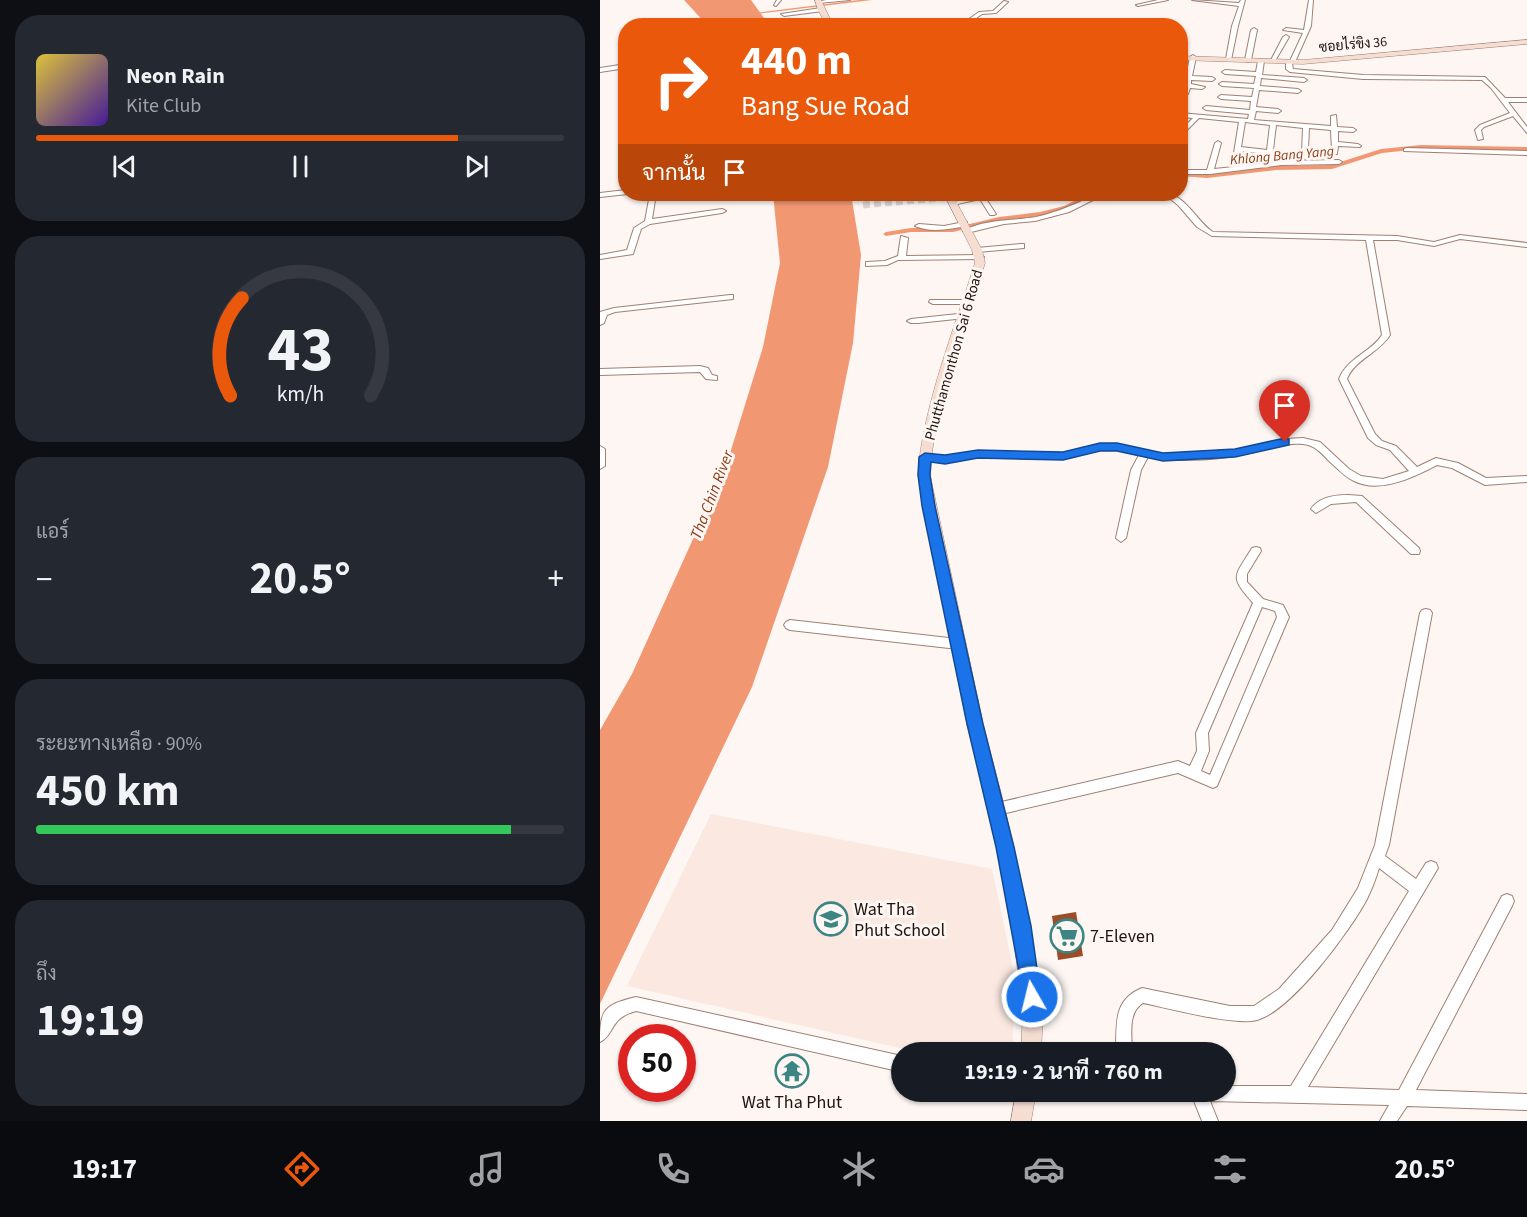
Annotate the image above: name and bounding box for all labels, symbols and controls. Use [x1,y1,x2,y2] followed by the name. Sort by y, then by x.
[741,31,852,91] text: 440 m
[1318,32,1388,58] street label: ซอยไร่ขิง 36
[642,42,720,120] icon: right
[126,60,225,92] text: Neon Rain
[741,87,910,126] text: Bang Sue Road
[126,92,201,120] text: Kite Club
[1229,141,1335,171] water label: Khlong Bang Yang
[108,150,141,183] icon: previous
[284,150,317,183] icon: pause
[460,150,493,183] icon: next
[718,156,751,189] icon: arrive
[642,157,706,189] text: จากนั้น
[920,267,988,443] street label: Phutthamonthon Sai 6 Road
[267,306,333,395] text: 43
[276,380,324,411] text: km/h
[1259,380,1310,442] pin
[1268,389,1301,422] icon: arrive
[685,446,740,543] water label: Tha Chin River
[36,518,69,546] text: แอร์
[249,547,351,611] text: 20.5°
[36,556,52,603] text: −
[548,556,564,603] text: +
[36,730,202,758] text: ระยะทางเหลือ · 90%
[36,759,180,823] text: 450 km
[854,897,945,943] place label: Wat Tha Phut School
[813,901,849,937] school or university icon: Wat Tha Phut School
[1049,918,1085,954] supermarket icon: 7-Eleven
[1090,924,1155,949] place label: 7-Eleven
[36,960,57,988] text: ถึง
[1000,965,1064,1029] position arrow
[36,989,145,1053] text: 19:19
[618,1024,696,1102] speed limit sign: 50
[774,1053,810,1089] temple icon: Wat Tha Phut
[964,1056,1163,1088] text: 19:19 · 2 นาที · 760 m
[742,1090,842,1115] place label: Wat Tha Phut
[281,1148,323,1190] icon: directions
[466,1148,508,1190] icon: music
[652,1148,694,1190] icon: phone
[838,1148,880,1190] icon: climate
[1023,1148,1065,1190] icon: car
[1209,1148,1251,1190] icon: filters
[72,1150,137,1189] text: 19:17
[1394,1150,1455,1189] text: 20.5°

